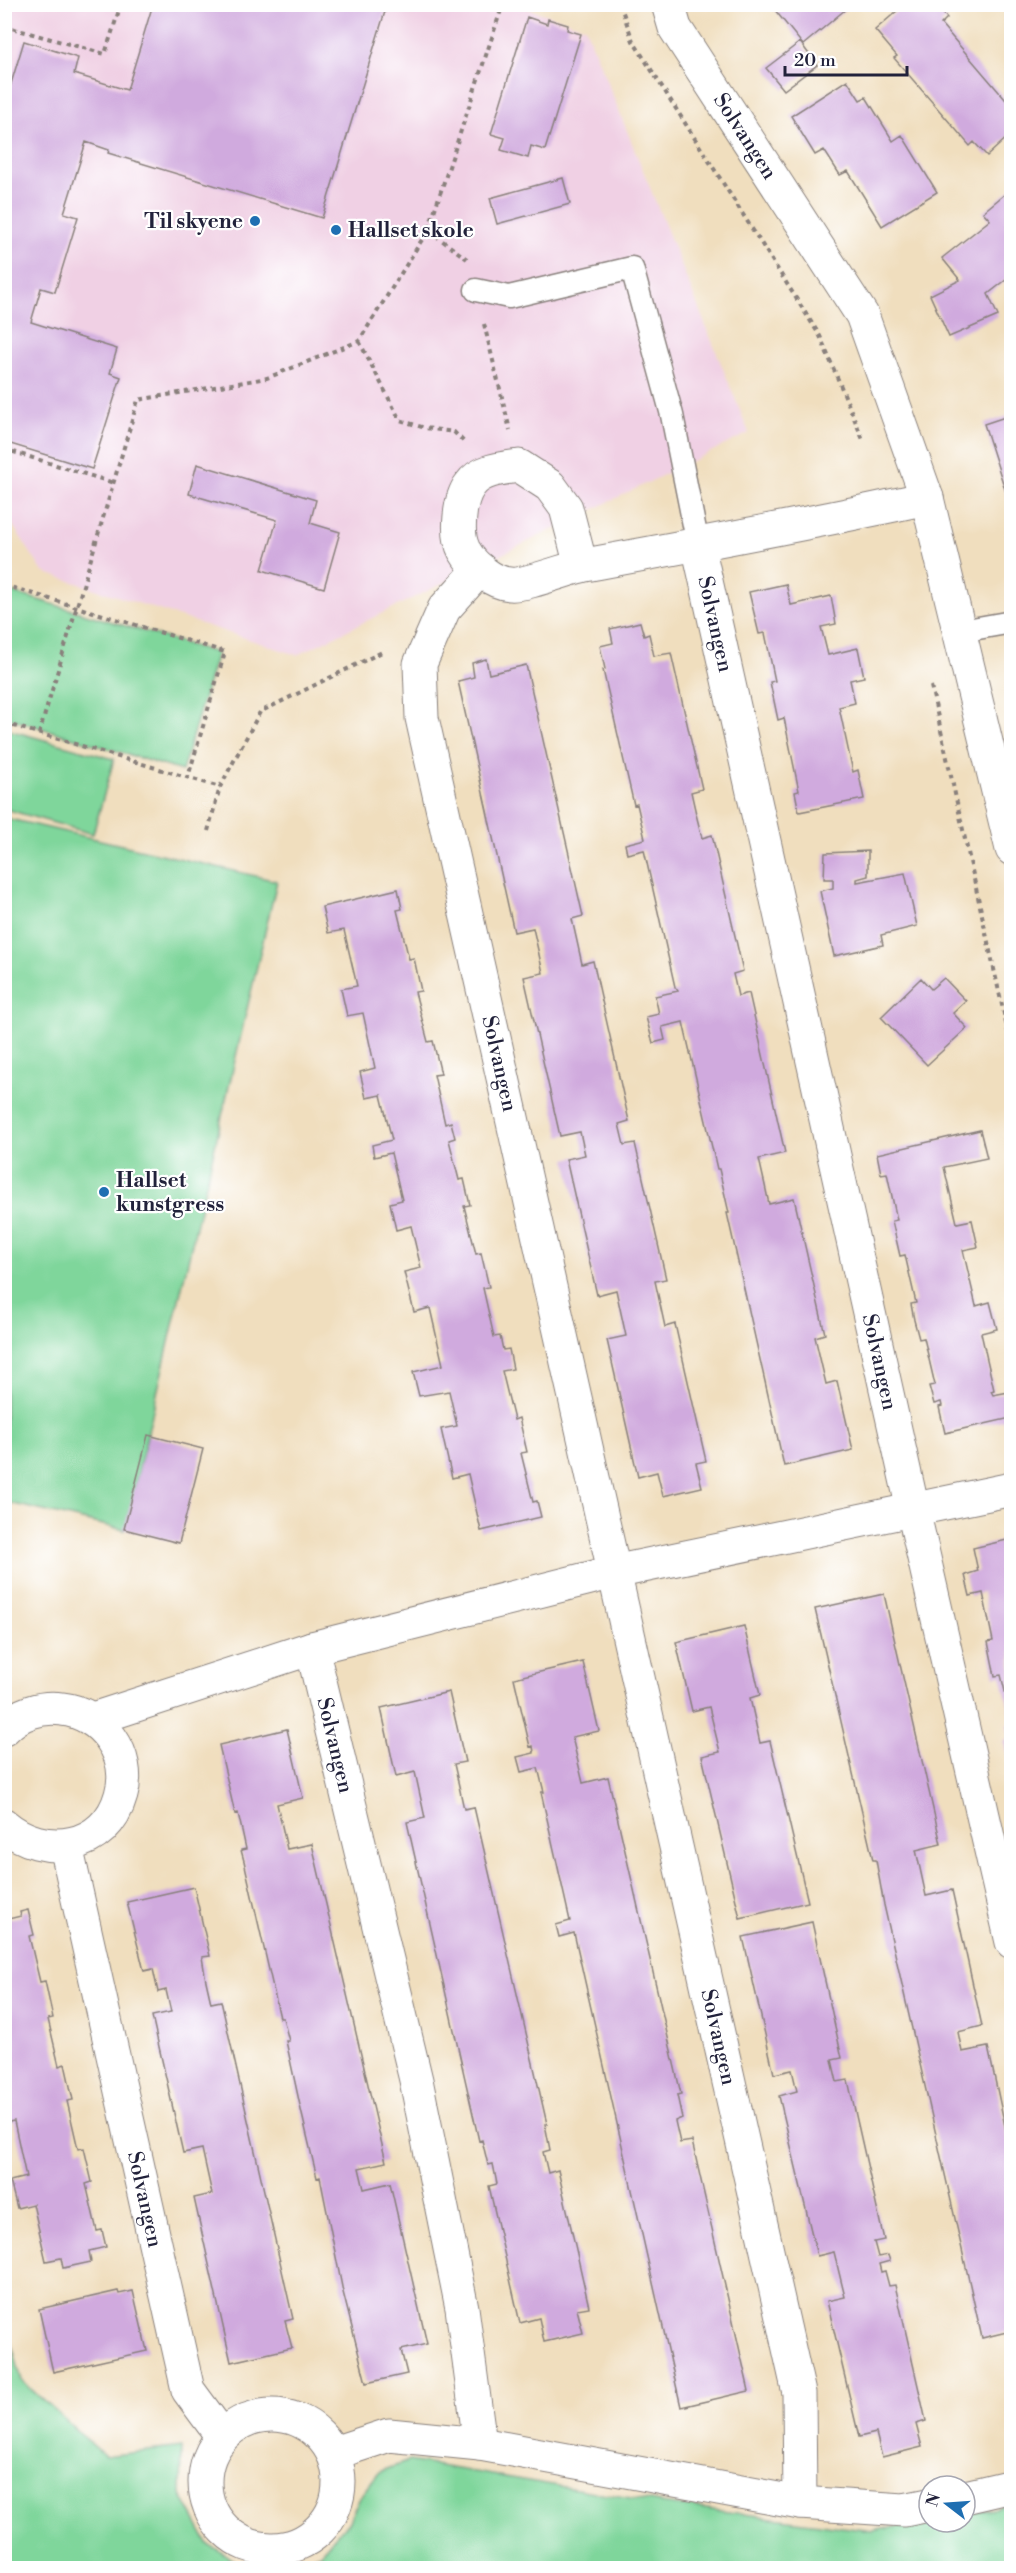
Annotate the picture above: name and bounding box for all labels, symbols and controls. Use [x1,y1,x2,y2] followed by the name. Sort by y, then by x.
[785,39,906,77] scale bar
[794,49,836,72] text: 20 m
[707,89,782,185] street label: Solvangen
[144,209,243,235] place label: Til skyene
[248,214,262,228] marker: Til skyene
[348,218,474,244] place label: Hallset skole
[329,223,343,237] marker: Hallset skole
[691,574,738,675] street label: Solvangen
[475,1013,522,1115] street label: Solvangen
[116,1168,224,1218] place label: Hallset kunstgress
[97,1185,111,1199] marker: Hallset kunstgress
[856,1312,902,1413] street label: Solvangen
[310,1695,359,1796] street label: Solvangen
[695,1987,741,2088] street label: Solvangen
[121,2149,168,2250] street label: Solvangen
[917,2474,977,2534] north arrow
[922,2491,945,2509] text: N

